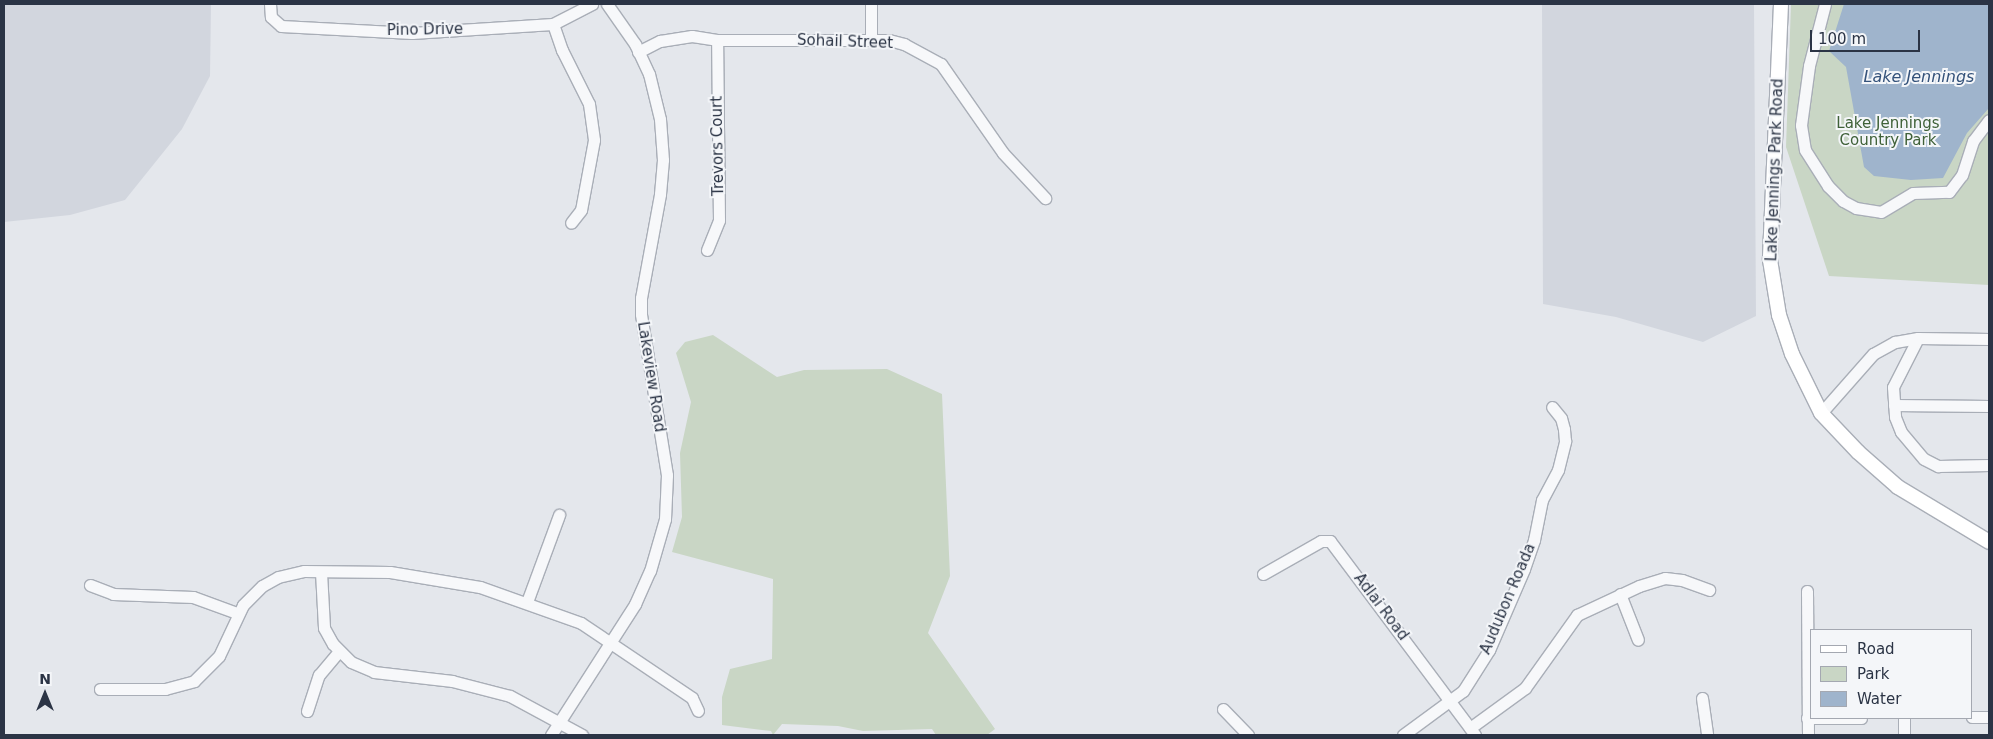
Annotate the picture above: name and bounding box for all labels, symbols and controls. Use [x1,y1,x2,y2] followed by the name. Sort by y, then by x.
[387,20,463,40] street label: Pino Drive
[1813,20,1923,52] scale bar
[1818,30,1866,48] text: 100 m
[797,31,893,53] street label: Sohail Street
[1864,67,1974,87] water label: Lake Jennings
[1763,78,1787,262] street label: Lake Jennings Park Road
[708,96,728,196] street label: Trevors Court
[1836,114,1940,149] park label: Lake Jennings Country Park
[633,320,669,434] street label: Lakeview Road
[1477,541,1539,657] street label: Audubon Roada
[1350,570,1412,644] street label: Adlai Road
[1810,629,1973,719] legend
[1857,640,1895,658] text: Road
[1857,665,1889,683] text: Park
[20,669,70,719] north arrow
[39,671,51,687] text: N
[1857,690,1901,708] text: Water

